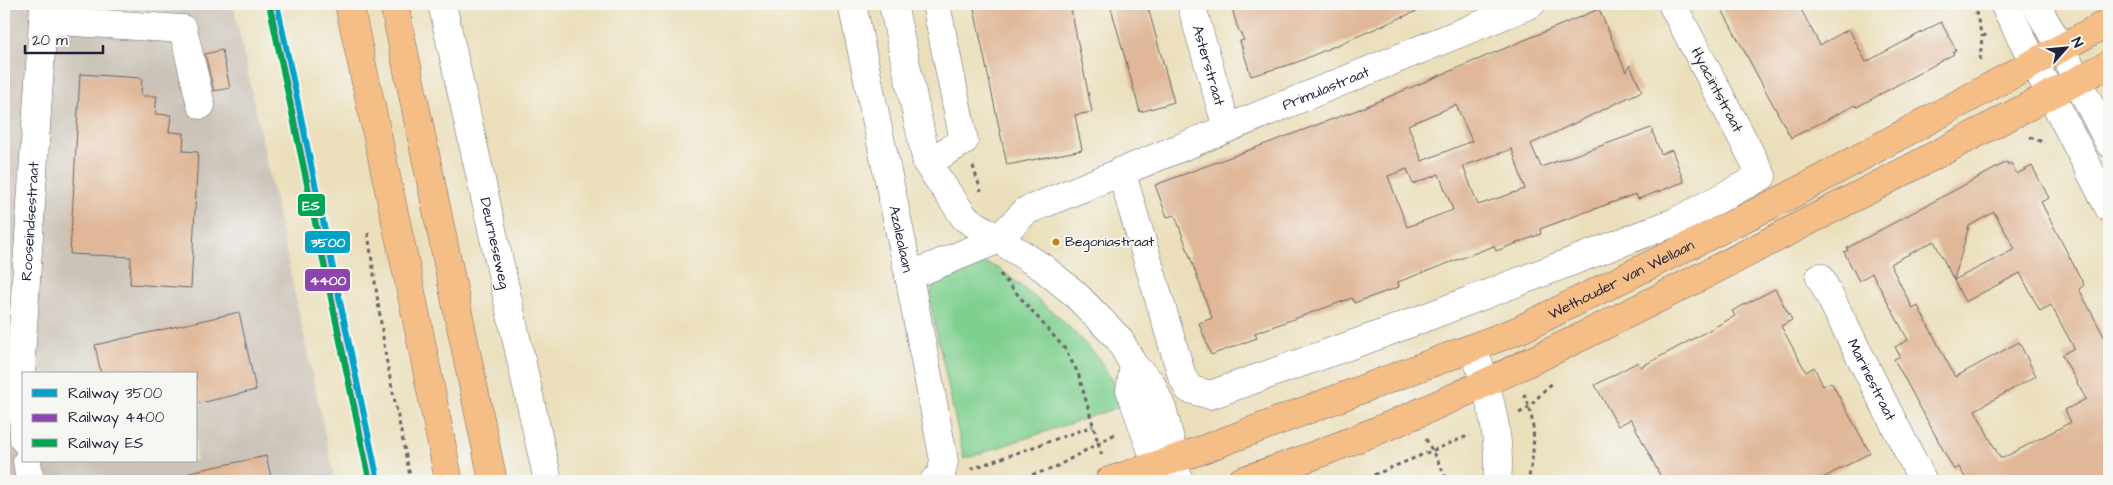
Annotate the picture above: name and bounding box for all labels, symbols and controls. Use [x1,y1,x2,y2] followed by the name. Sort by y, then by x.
[25,22,102,54] scale bar
[2040,22,2090,72] north arrow
[1187,23,1230,108] street label: Asterstraat
[32,30,68,51] text: 20 m
[2066,34,2088,51] text: N
[1685,44,1748,137] street label: Hyacintstraat
[1279,61,1373,115] street label: Primulastraat
[16,161,44,282] street label: Rooseindsestraat
[297,193,326,217] line badge: ES
[475,195,516,291] street label: Deurneseweg
[302,196,320,216] text: ES
[884,203,919,275] street label: Azalealaan
[304,230,351,254] line badge: 3500
[1065,232,1155,252] place label: Begoniastraat
[310,233,346,253] text: 3500
[1545,234,1698,324] street label: Wethouder van Wellaan
[1051,237,1061,247] marker: Begoniastraat
[304,268,351,292] line badge: 4400
[310,271,347,291] text: 4400
[1842,335,1901,424] street label: Marinestraat
[22,372,198,462] legend
[68,383,163,405] text: Railway 3500
[68,407,165,429] text: Railway 4400
[68,433,144,455] text: Railway ES

